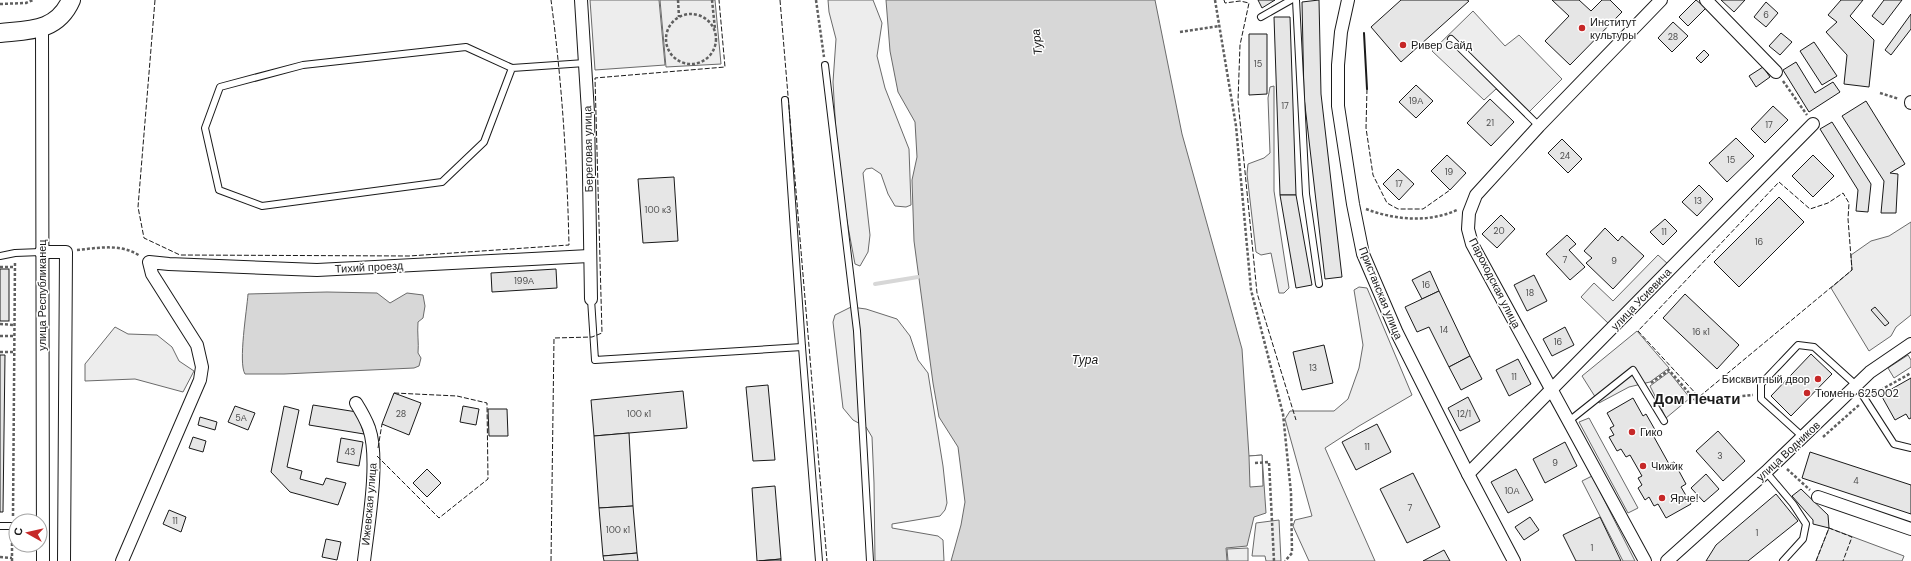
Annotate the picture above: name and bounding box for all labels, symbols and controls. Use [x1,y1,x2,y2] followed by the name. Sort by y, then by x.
[1763,9,1769,21] house number: 6
[1590,15,1636,42] place label: Институт культуры
[1577,23,1587,33] marker: Институт культуры
[1028,28,1046,56] water label: Тура
[1668,31,1678,43] house number: 28
[1411,38,1473,52] place label: Ривер Сайд
[1398,40,1408,50] marker: Ривер Сайд
[1254,58,1262,70] house number: 15
[1409,95,1423,107] house number: 19А
[1281,100,1289,112] house number: 17
[580,105,596,192] street label: Береговая улица
[1486,117,1494,129] house number: 21
[1765,119,1773,131] house number: 17
[1560,150,1571,162] house number: 24
[1727,154,1735,166] house number: 15
[1445,166,1454,178] house number: 19
[1395,178,1403,190] house number: 17
[1694,195,1702,207] house number: 13
[645,204,671,216] house number: 100 к3
[1493,225,1505,237] house number: 20
[1661,226,1667,238] house number: 11
[1466,235,1524,331] street label: Пароходская улица
[1755,236,1764,248] house number: 16
[35,239,49,351] street label: улица Республиканец
[1356,245,1406,342] street label: Пристанская улица
[1563,254,1568,266] house number: 7
[1611,255,1617,267] house number: 9
[334,258,404,276] street label: Тихий проезд
[1608,264,1675,333] street label: улица Усиевича
[514,275,534,287] house number: 199А
[1422,279,1431,291] house number: 16
[1526,287,1534,299] house number: 18
[1440,324,1449,336] house number: 14
[1692,326,1710,338] house number: 16 к1
[1554,336,1563,348] house number: 16
[1072,352,1098,368] water label: Тура
[1309,362,1317,374] house number: 13
[1511,371,1517,383] house number: 11
[1722,372,1810,386] place label: Бисквитный двор
[1813,374,1823,384] marker: Бисквитный двор
[1815,386,1899,400] place label: Тюмень 625002
[1802,388,1812,398] marker: Тюмень 625002
[1654,389,1740,409] district label: Дом Печати
[396,408,406,420] house number: 28
[627,408,651,420] house number: 100 к1
[1457,408,1471,420] house number: 12/1
[235,412,247,424] house number: 5А
[1753,418,1823,484] street label: улица Водников
[1640,425,1663,439] place label: Гико
[1627,427,1637,437] marker: Гико
[1364,441,1370,453] house number: 11
[345,446,355,458] house number: 43
[1717,450,1723,462] house number: 3
[1552,457,1558,469] house number: 9
[1651,459,1683,473] place label: Чижик
[358,461,380,546] street label: Ижевская улица
[1638,461,1648,471] marker: Чижик
[1853,475,1859,487] house number: 4
[1505,485,1519,497] house number: 10А
[1670,491,1698,505] place label: Ярче!
[1657,493,1667,503] marker: Ярче!
[1408,502,1413,514] house number: 7
[8,513,48,553] north arrow
[172,515,178,527] house number: 11
[606,524,630,536] house number: 100 к1
[11,527,26,537] text: С
[1756,527,1759,539] house number: 1
[1591,542,1594,554] house number: 1

